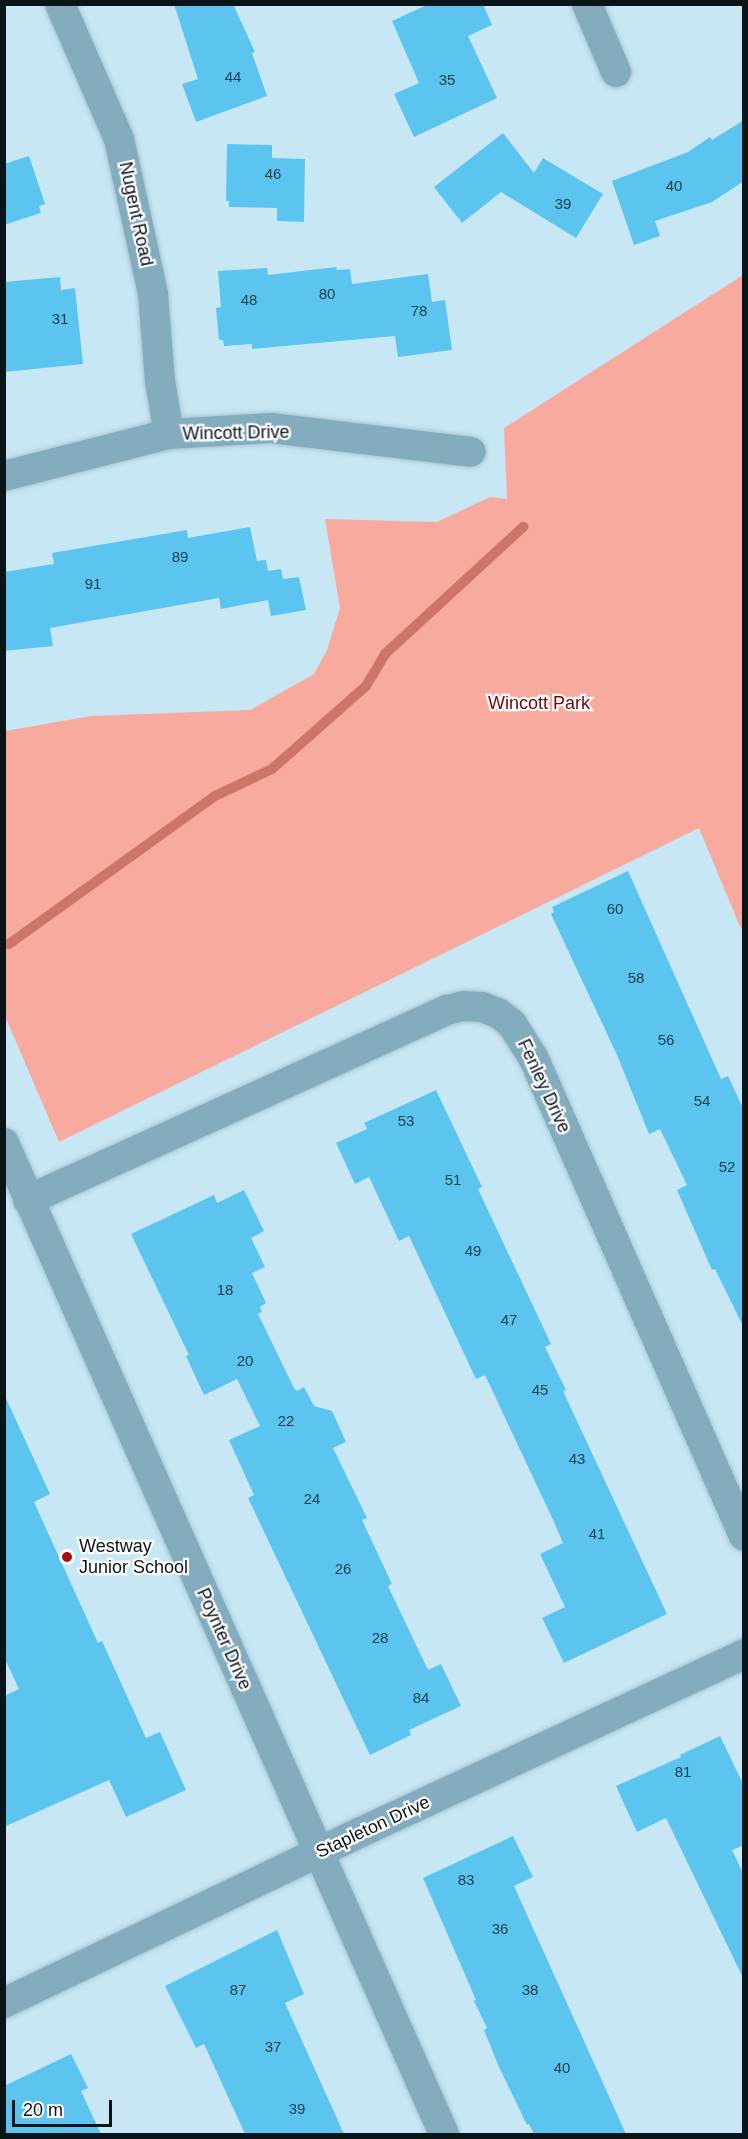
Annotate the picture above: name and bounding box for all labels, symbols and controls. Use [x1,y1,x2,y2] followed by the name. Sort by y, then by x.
[225,68,241,86] house number: 44
[439,71,455,89] house number: 35
[114,160,158,268] street label: Nugent Road
[265,165,281,183] house number: 46
[666,177,682,195] house number: 40
[555,195,571,213] house number: 39
[319,285,335,303] house number: 80
[241,291,257,309] house number: 48
[411,302,427,320] house number: 78
[52,310,68,328] house number: 31
[182,421,290,445] street label: Wincott Drive
[172,548,188,566] house number: 89
[85,575,101,593] house number: 91
[488,692,590,714] park label: Wincott Park
[607,900,623,918] house number: 60
[628,969,644,987] house number: 58
[658,1031,674,1049] house number: 56
[513,1036,575,1136] street label: Fenley Drive
[694,1092,710,1110] house number: 54
[398,1112,414,1130] house number: 53
[719,1158,735,1176] house number: 52
[445,1171,461,1189] house number: 51
[465,1242,481,1260] house number: 49
[217,1281,233,1299] house number: 18
[501,1311,517,1329] house number: 47
[237,1352,253,1370] house number: 20
[532,1381,548,1399] house number: 45
[278,1412,294,1430] house number: 22
[569,1450,585,1468] house number: 43
[304,1490,320,1508] house number: 24
[589,1525,605,1543] house number: 41
[79,1536,188,1578] place label: Westway Junior School
[60,1550,74,1564] marker: Westway Junior School
[335,1560,351,1578] house number: 26
[192,1585,256,1693] street label: Poynter Drive
[372,1629,388,1647] house number: 28
[413,1689,429,1707] house number: 84
[675,1763,691,1781] house number: 81
[313,1791,433,1863] street label: Stapleton Drive
[458,1871,474,1889] house number: 83
[492,1920,508,1938] house number: 36
[230,1981,246,1999] house number: 87
[522,1981,538,1999] house number: 38
[265,2038,281,2056] house number: 37
[554,2059,570,2077] house number: 40
[15,2088,116,2126] scale bar
[23,2100,63,2120] text: 20 m
[289,2100,305,2118] house number: 39

